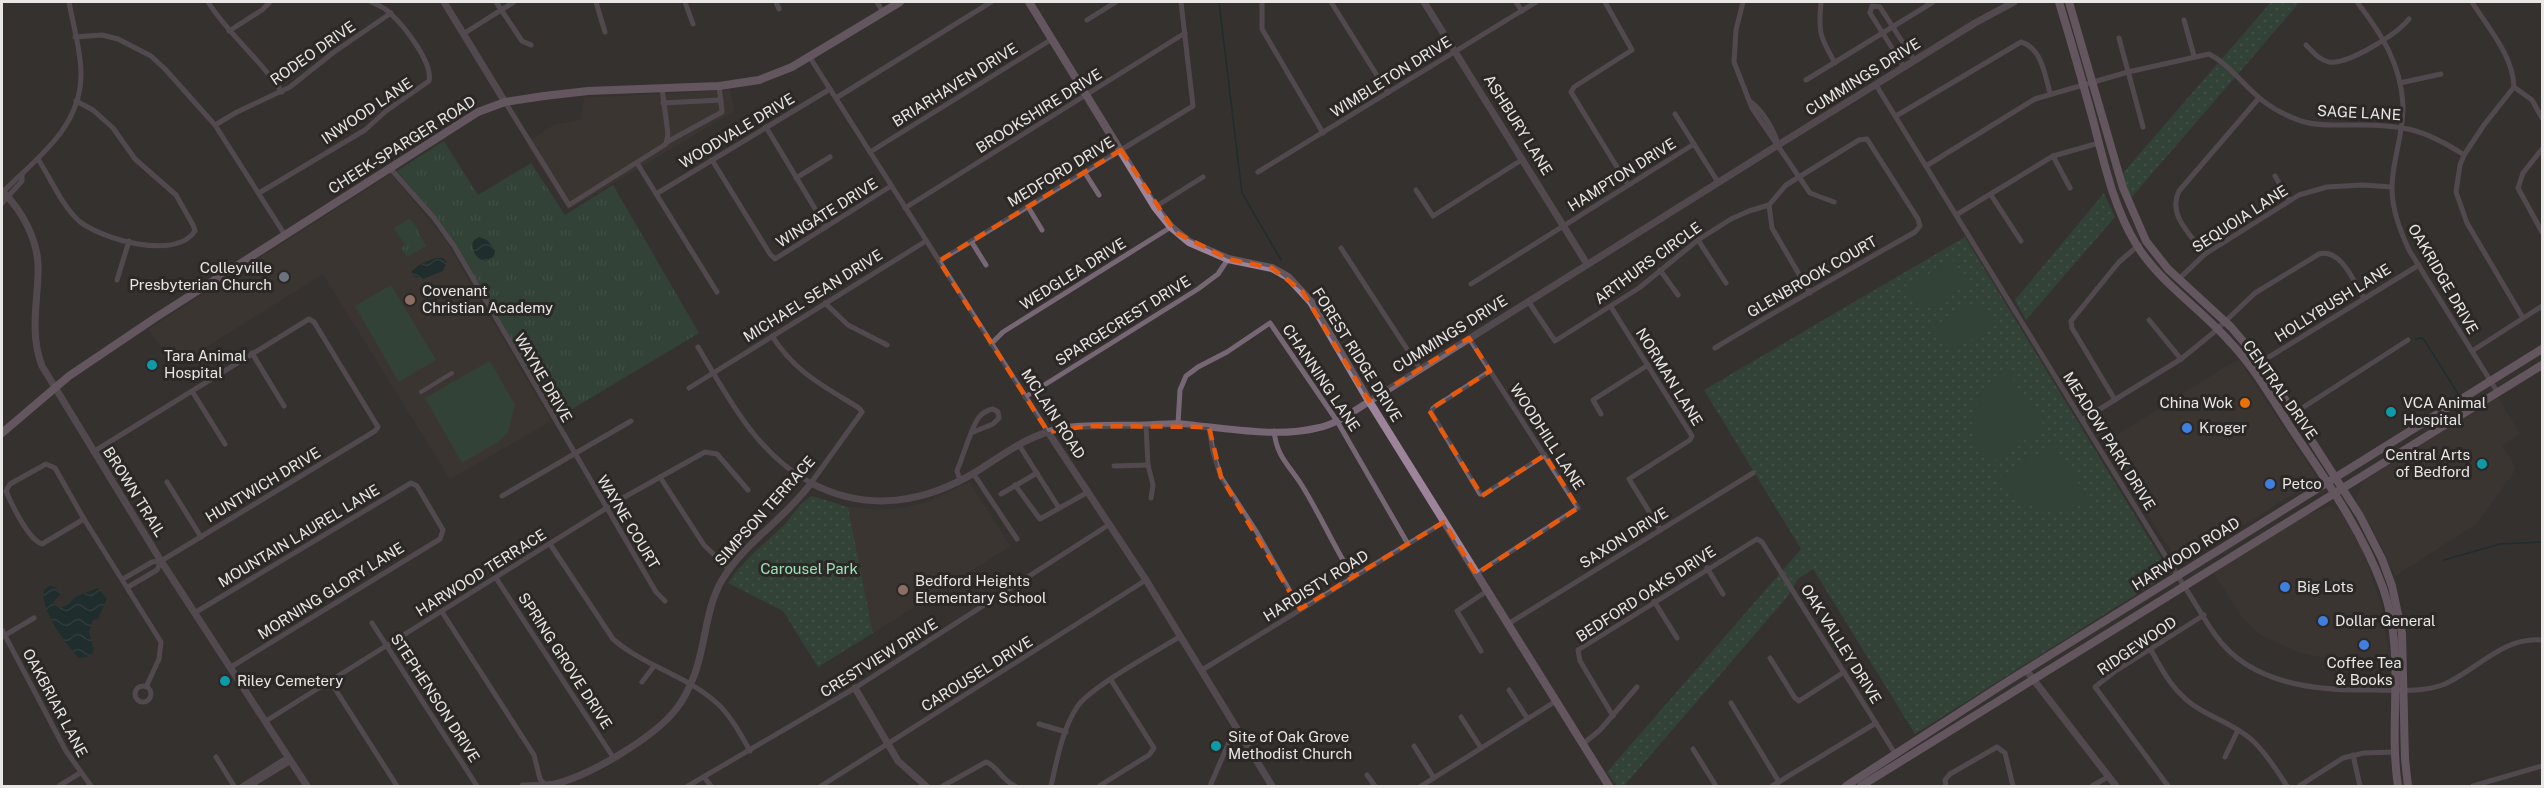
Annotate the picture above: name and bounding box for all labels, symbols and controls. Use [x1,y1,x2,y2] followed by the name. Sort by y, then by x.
[267,17,358,88] street label: RODEO DRIVE
[1327,32,1454,121] street label: WIMBLETON DRIVE
[1802,34,1923,119] street label: CUMMINGS DRIVE
[889,39,1020,130] street label: BRIARHAVEN DRIVE
[973,65,1105,156] street label: BROOKSHIRE DRIVE
[1481,71,1556,178] street label: ASHBURY LANE
[318,74,415,147] street label: INWOOD LANE
[676,90,797,172] street label: WOODVALE DRIVE
[325,92,478,197] street label: CHEEK-SPARGER ROAD
[2317,102,2401,123] street label: SAGE LANE
[1004,133,1117,210] street label: MEDFORD DRIVE
[1565,135,1679,215] street label: HAMPTON DRIVE
[773,175,881,251] street label: WINGATE DRIVE
[2189,181,2291,256] street label: SEQUOIA LANE
[1591,218,1704,307] street label: ARTHURS CIRCLE
[2405,221,2482,337] street label: OAKRIDGE DRIVE
[1744,232,1880,321] street label: GLENBROOK COURT
[1017,234,1129,313] street label: WEDGLEA DRIVE
[740,246,885,345] street label: MICHAEL SEAN DRIVE
[129,259,272,293] place label: Colleyville Presbyterian Church
[2272,260,2394,345] street label: HOLLYBUSH LANE
[277,270,291,284] marker: Colleyville Presbyterian Church
[1052,272,1193,369] street label: SPARGECREST DRIVE
[422,282,553,316] place label: Covenant Christian Academy
[1309,285,1406,425] street label: FOREST RIDGE DRIVE
[1389,291,1510,376] street label: CUMMINGS DRIVE
[403,293,417,307] marker: Covenant Christian Academy
[1279,321,1364,434] street label: CHANNING LANE
[1633,325,1706,429] street label: NORMAN LANE
[511,330,576,425] street label: WAYNE DRIVE
[2240,337,2321,443] street label: CENTRAL DRIVE
[164,347,247,381] place label: Tara Animal Hospital
[145,358,159,372] marker: Tara Animal Hospital
[1018,366,1089,462] street label: MCLAIN ROAD
[2060,368,2159,513] street label: MEADOW PARK DRIVE
[1507,380,1588,493] street label: WOODHILL LANE
[2159,394,2233,411] place label: China Wok
[2403,394,2486,428] place label: VCA Animal Hospital
[2238,396,2252,410] marker: China Wok
[2384,405,2398,419] marker: VCA Animal Hospital
[2199,419,2247,436] place label: Kroger
[2180,421,2194,435] marker: Kroger
[100,444,169,540] street label: BROWN TRAIL
[202,444,323,526] street label: HUNTWICH DRIVE
[2385,446,2470,480] place label: Central Arts of Bedford
[711,452,818,569] street label: SIMPSON TERRACE
[2475,457,2489,471] marker: Central Arts of Bedford
[594,472,663,572] street label: WAYNE COURT
[2282,475,2322,492] place label: Petco
[2263,477,2277,491] marker: Petco
[215,481,382,590] street label: MOUNTAIN LAUREL LANE
[1576,504,1671,572] street label: SAXON DRIVE
[2129,514,2243,594] street label: HARWOOD ROAD
[412,526,549,620] street label: HARWOOD TERRACE
[255,539,407,643] street label: MORNING GLORY LANE
[1573,542,1719,645] street label: BEDFORD OAKS DRIVE
[1260,546,1371,625] street label: HARDISTY ROAD
[760,560,858,577] park label: Carousel Park
[915,572,1047,606] place label: Bedford Heights Elementary School
[2297,578,2354,595] place label: Big Lots
[2278,580,2292,594] marker: Big Lots
[1798,581,1885,706] street label: OAK VALLEY DRIVE
[896,583,910,597] marker: Bedford Heights Elementary School
[515,589,616,732] street label: SPRING GROVE DRIVE
[2335,612,2436,629] place label: Dollar General
[2094,613,2179,678] street label: RIDGEWOOD
[2316,614,2330,628] marker: Dollar General
[817,615,940,701] street label: CRESTVIEW DRIVE
[387,630,483,765] street label: STEPHENSON DRIVE
[918,632,1036,715] street label: CAROUSEL DRIVE
[2357,638,2371,652] marker: Coffee Tea & Books
[20,646,91,760] street label: OAKBRIAR LANE
[2327,654,2402,688] place label: Coffee Tea & Books
[237,672,343,689] place label: Riley Cemetery
[218,674,232,688] marker: Riley Cemetery
[1228,728,1352,762] place label: Site of Oak Grove Methodist Church
[1209,739,1223,753] marker: Site of Oak Grove Methodist Church

